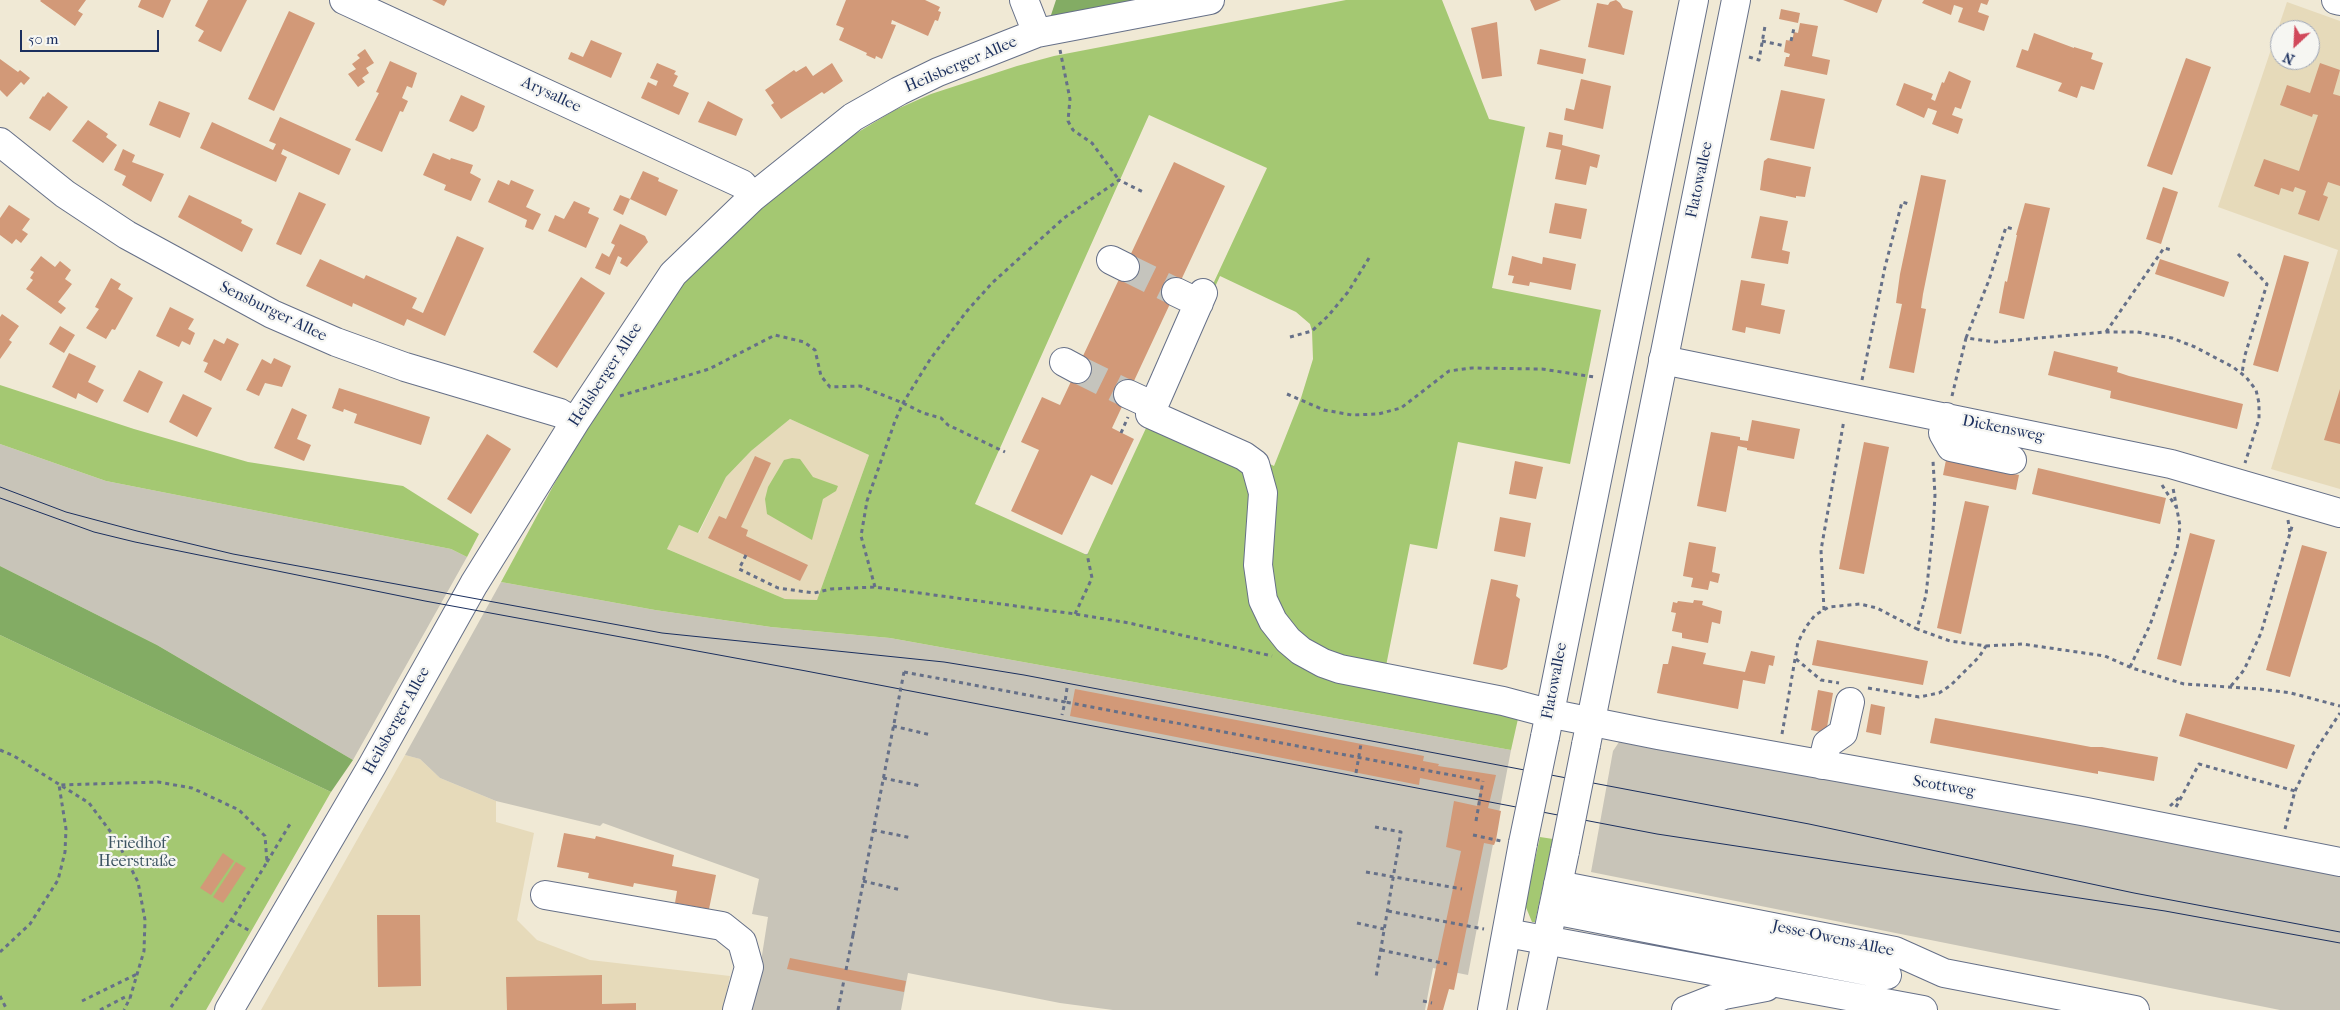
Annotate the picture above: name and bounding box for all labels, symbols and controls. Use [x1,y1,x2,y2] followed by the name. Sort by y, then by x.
[22,20,161,52] scale bar
[2270,20,2320,70] north arrow
[28,30,58,48] text: 50 m
[902,33,1020,97] street label: Heilsberger Allee
[2280,48,2297,68] text: N
[518,73,584,117] street label: Arysallee
[1683,140,1717,220] street label: Flatowallee
[216,278,330,346] street label: Sensburger Allee
[565,319,647,431] street label: Heilsberger Allee
[1960,412,2046,446] street label: Dickensweg
[1538,641,1572,721] street label: Flatowallee
[359,664,435,778] street label: Heilsberger Allee
[1911,772,1977,802] street label: Scottweg
[98,834,176,872] park label: Friedhof Heerstraße
[1770,917,1896,961] street label: Jesse-Owens-Allee

